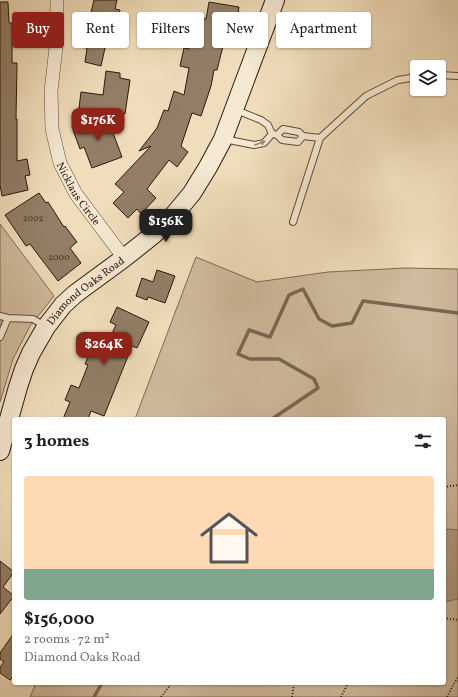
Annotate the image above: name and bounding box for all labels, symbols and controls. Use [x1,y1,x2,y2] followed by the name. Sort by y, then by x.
[12,12,64,48] chip: Buy
[72,12,129,48] chip: Rent
[137,12,204,48] chip: Filters
[212,12,268,48] chip: New
[276,12,371,48] chip: Apartment
[410,60,446,96] map controls
[410,60,446,96] button: layers
[70,108,126,142] pin: $176K
[80,112,116,130] text: $176K
[255,139,267,145] one-way arrow
[52,160,103,229] street label: Nicklaus Circle
[138,209,194,243] pin: $156K
[23,212,43,225] house number: 2002
[148,213,184,231] text: $156K
[48,251,70,264] house number: 2000
[44,254,128,329] street label: Diamond Oaks Road
[76,332,132,366] pin: $264K
[85,336,123,354] text: $264K
[24,430,89,453] text: 3 homes
[412,430,434,452] icon: filters
[193,502,265,574] icon: home
[24,608,94,631] text: $156,000
[24,631,110,649] text: 2 rooms · 72 m²
[24,649,141,667] text: Diamond Oaks Road

